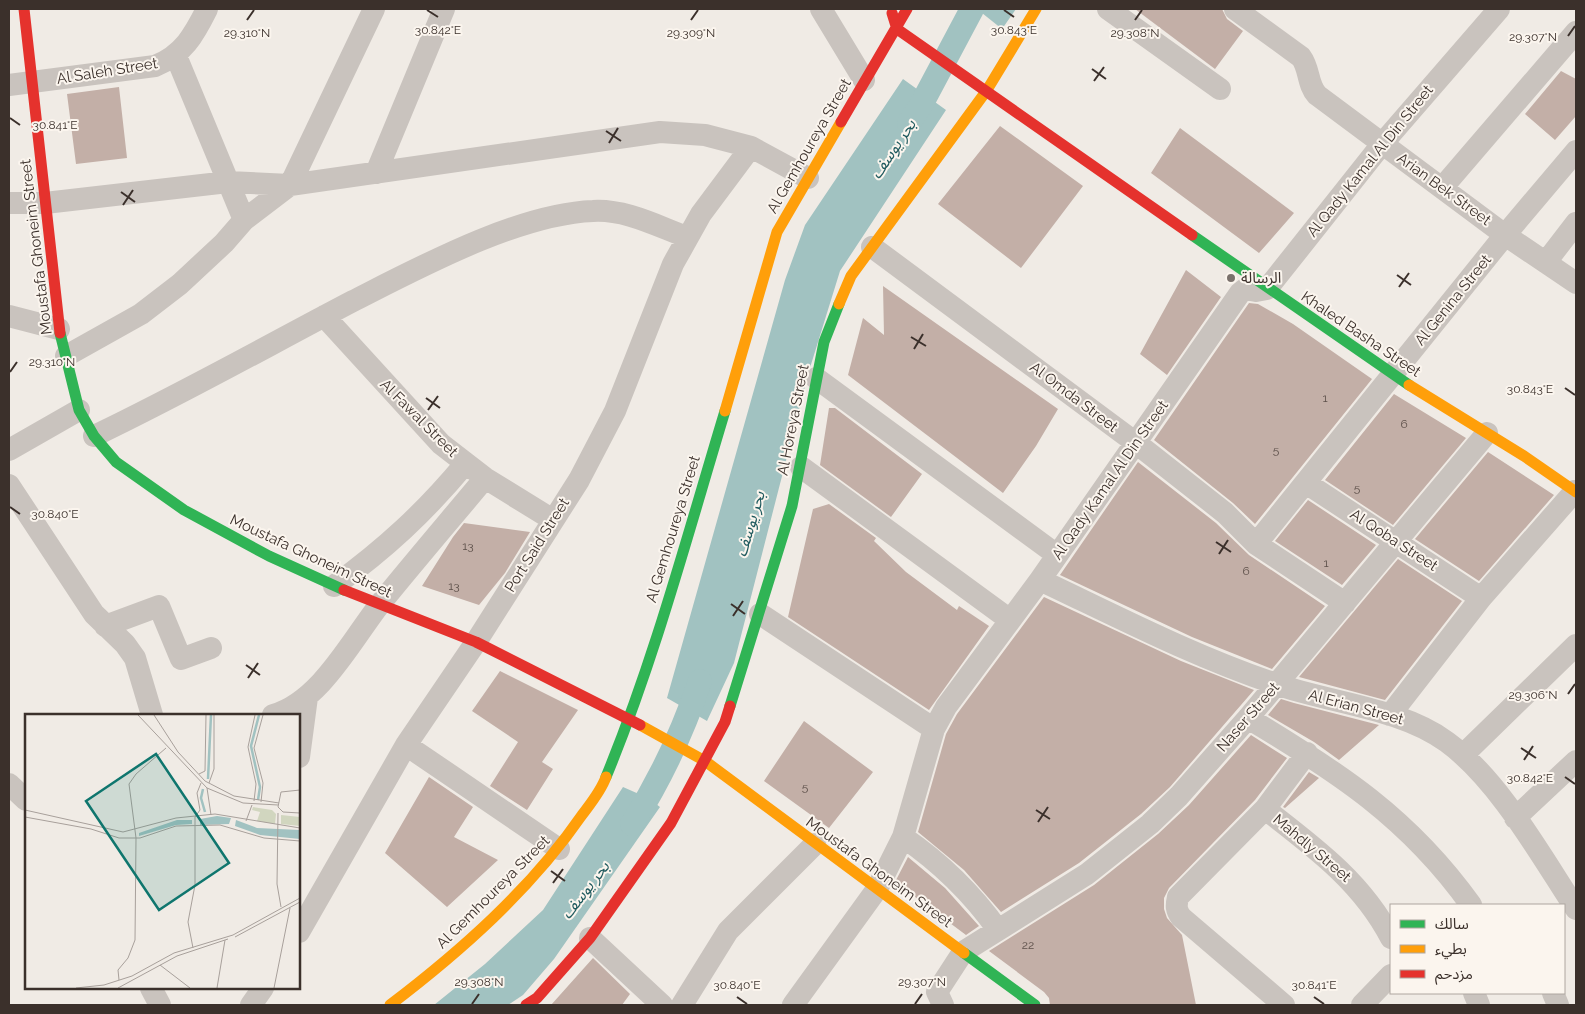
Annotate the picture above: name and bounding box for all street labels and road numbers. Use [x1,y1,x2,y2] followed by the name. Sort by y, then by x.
[55,54,159,88] street label: Al Saleh Street
[763,75,855,217] street label: Al Gemhoureya Street
[1303,81,1437,241] street label: Al Qady Kamal Al Din Street
[1394,149,1494,229] street label: Arian Bek Street
[16,158,56,336] street label: Moustafa Ghoneim Street
[1411,251,1495,349] street label: Al Genina Street
[1298,287,1424,381] street label: Khaled Basha Street
[1026,358,1122,436] street label: Al Omda Street
[773,363,813,477] street label: Al Horeya Street
[376,375,462,461] street label: Al Fawal Street
[1048,397,1172,563] street label: Al Qady Kamal Al Din Street
[642,453,704,605] street label: Al Gemhoureya Street
[501,495,573,595] street label: Port Said Street
[1347,505,1441,575] street label: Al Qoba Street
[227,511,395,601] street label: Moustafa Ghoneim Street
[1213,679,1283,755] street label: Naser Street
[1307,686,1405,728] street label: Al Erian Street
[1269,810,1355,886] street label: Mahdly Street
[802,813,956,931] street label: Moustafa Ghoneim Street
[433,832,553,952] street label: Al Gemhoureya Street

